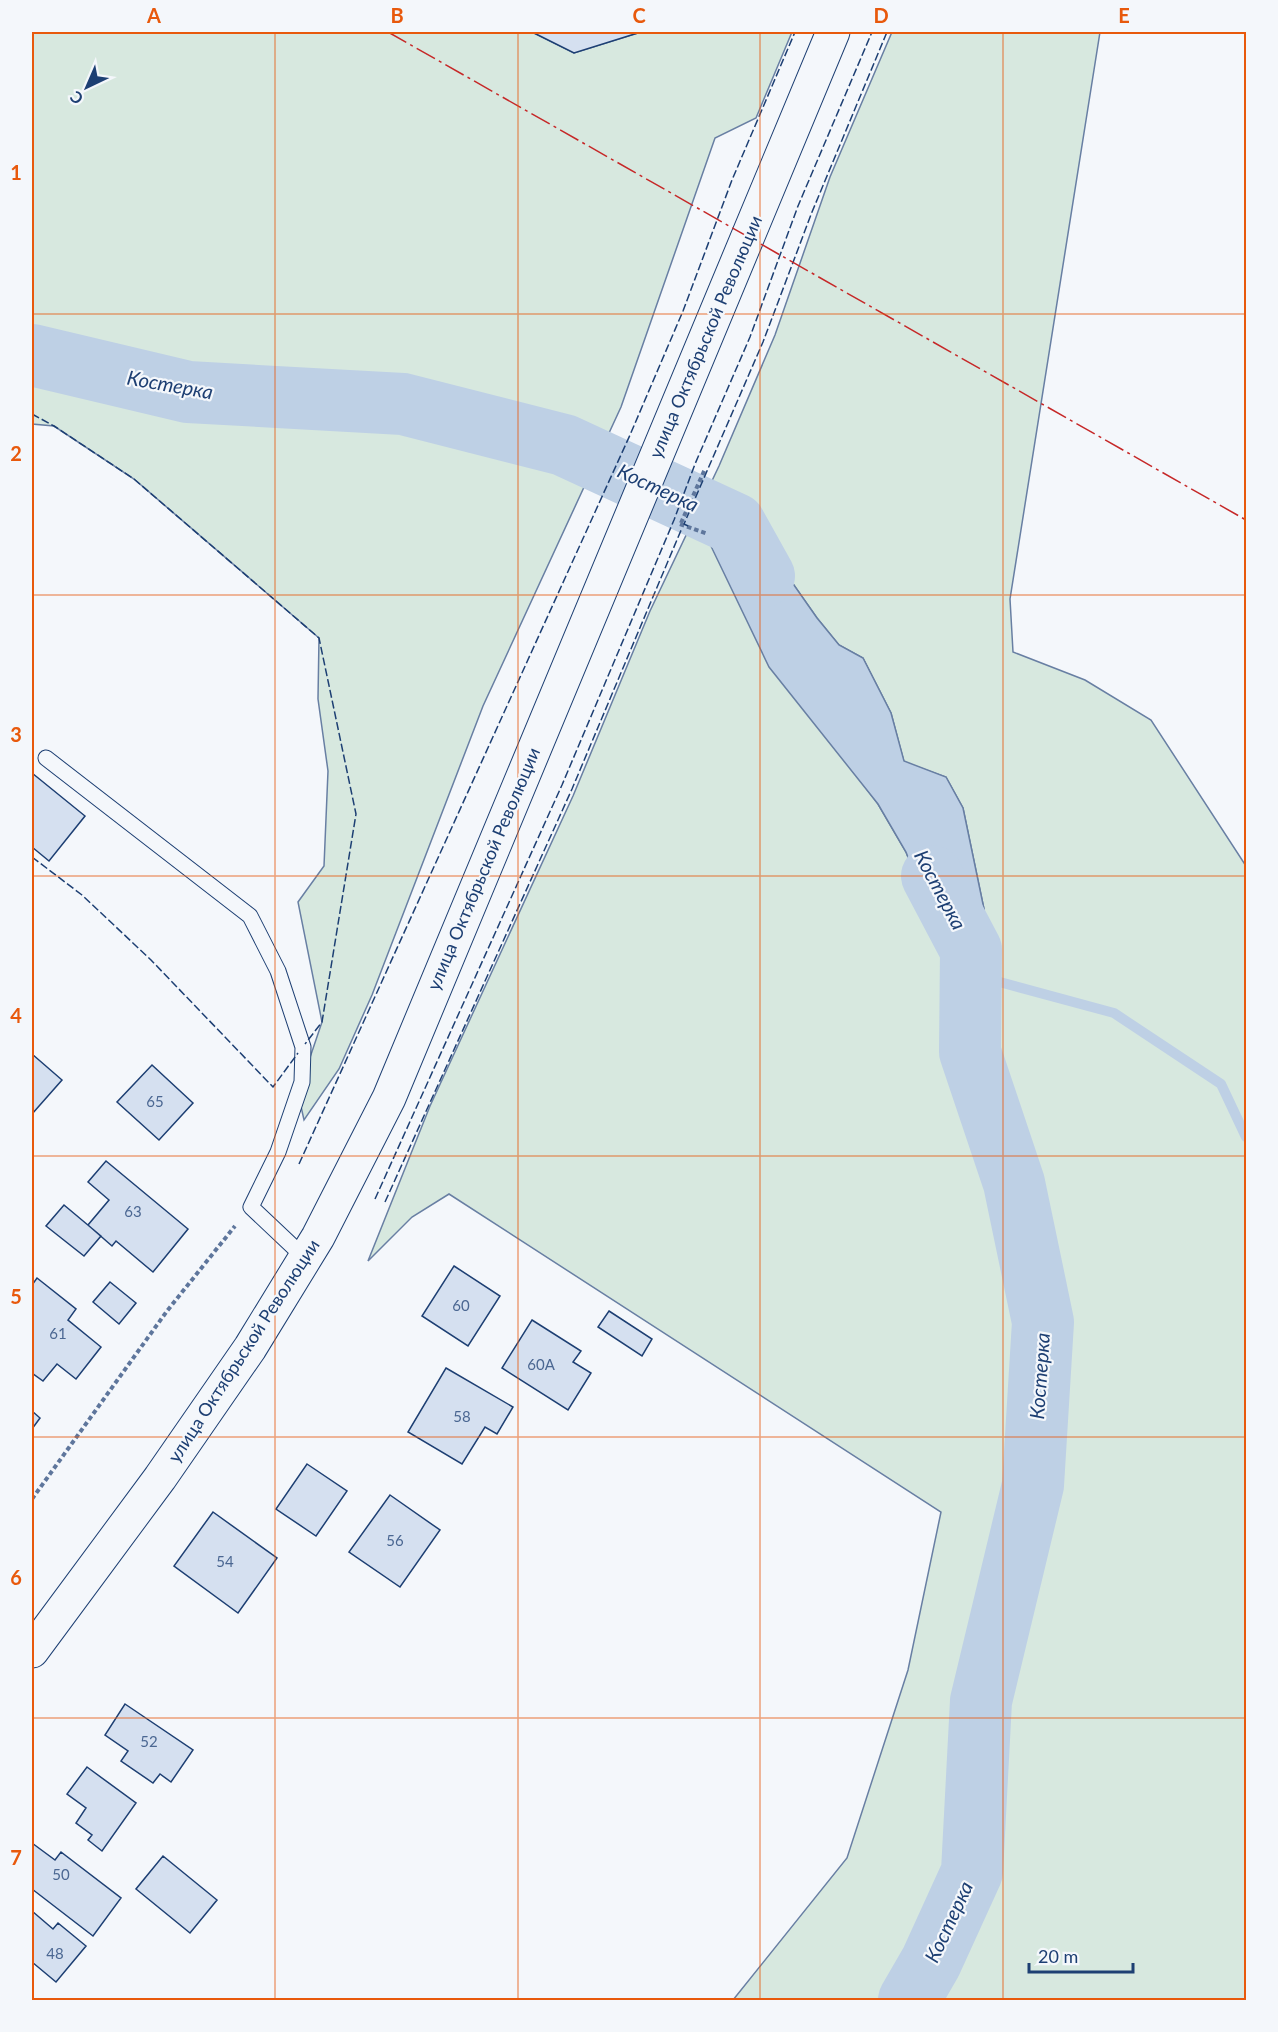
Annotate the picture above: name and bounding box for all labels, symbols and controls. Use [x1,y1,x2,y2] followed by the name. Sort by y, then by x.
[146,3,161,27] text: A
[390,3,404,27] text: B
[632,3,646,27] text: C
[873,3,889,27] text: D
[1118,3,1130,27] text: E
[57,57,117,117] north arrow
[66,87,87,109] text: С
[10,160,22,184] text: 1
[644,212,766,461] street label: улица Октябрьской Революции
[125,365,215,403] water label: Костерка
[10,441,22,465] text: 2
[614,458,703,516] water label: Костерка
[10,722,22,746] text: 3
[422,744,544,993] street label: улица Октябрьской Революции
[910,846,972,933] water label: Костерка
[10,1003,22,1027] text: 4
[146,1092,164,1110] house number: 65
[124,1202,142,1220] house number: 63
[163,1235,324,1466] street label: улица Октябрьской Революции
[10,1284,22,1308] text: 5
[452,1296,470,1314] house number: 60
[49,1324,67,1342] house number: 61
[1024,1332,1054,1420] water label: Костерка
[527,1355,556,1373] house number: 60А
[453,1407,471,1425] house number: 58
[386,1531,404,1549] house number: 56
[216,1552,234,1570] house number: 54
[10,1565,22,1589] text: 6
[140,1732,158,1750] house number: 52
[10,1845,22,1869] text: 7
[52,1865,70,1883] house number: 50
[919,1877,977,1966] water label: Костерка
[1029,1936,1132,1974] scale bar
[46,1944,64,1962] house number: 48
[1038,1945,1078,1967] text: 20 m

